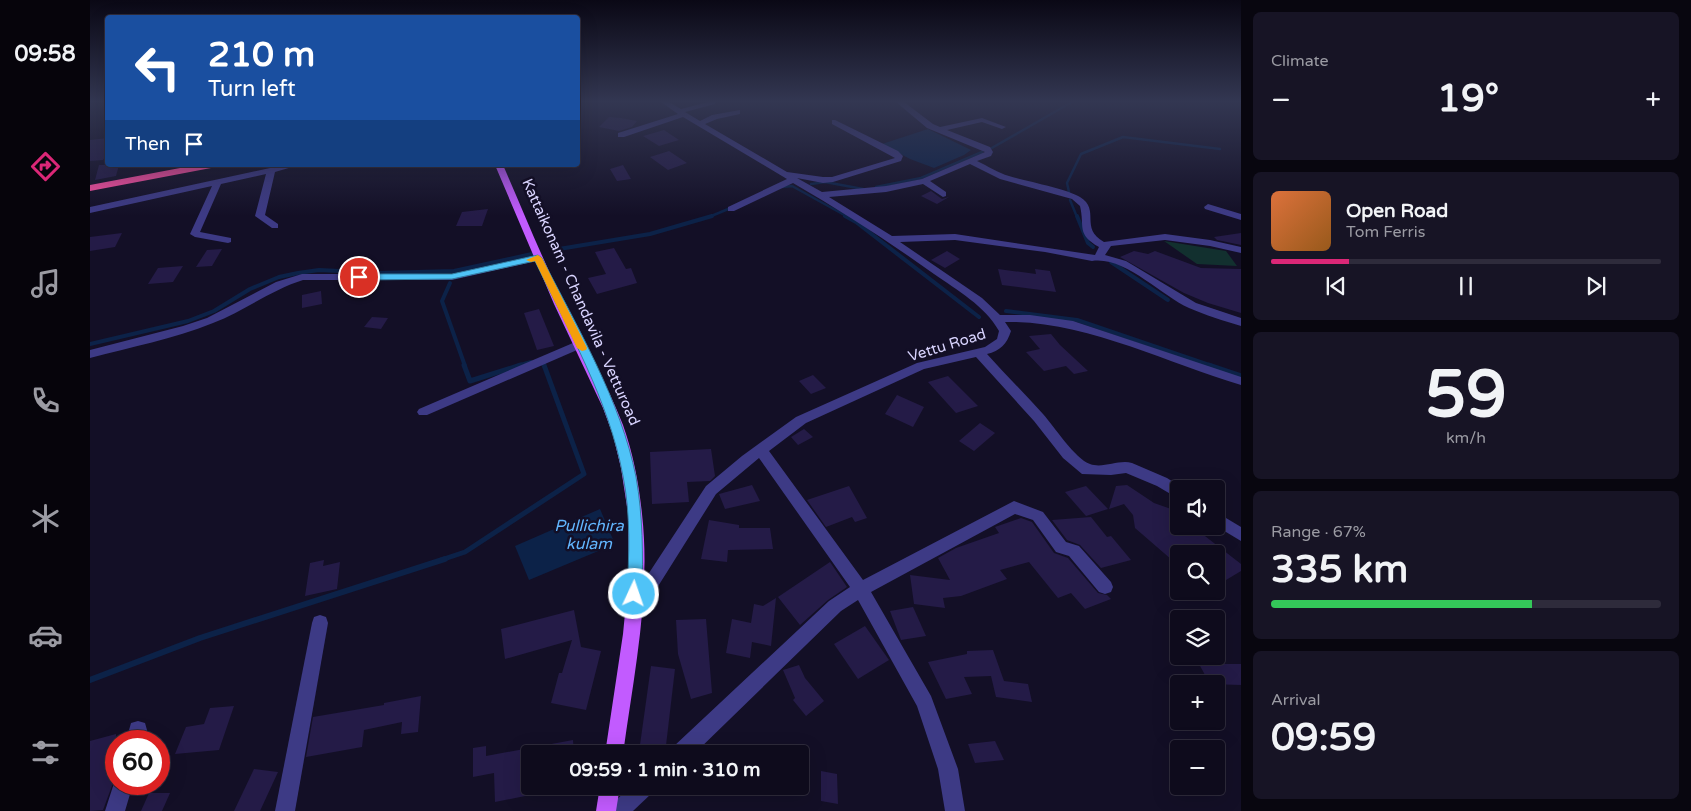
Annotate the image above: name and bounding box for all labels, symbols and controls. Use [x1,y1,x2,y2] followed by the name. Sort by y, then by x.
[208,34,315,76] text: 210 m
[125,35,190,100] icon: left
[15,41,75,67] text: 09:58
[1271,51,1329,71] text: Climate
[208,76,296,102] text: Turn left
[1437,76,1499,122] text: 19°
[1271,83,1291,117] text: −
[1645,83,1661,117] text: +
[180,130,208,158] icon: arrive
[125,133,170,155] text: Then
[28,149,63,184] icon: directions
[518,176,644,428] street label: Kattaikonam - Chandavila - Vetturoad
[1346,200,1448,222] text: Open Road
[1346,222,1425,242] text: Tom Ferris
[338,256,380,298] pin
[345,263,373,291] icon: arrive
[28,266,63,301] icon: music
[1322,272,1350,300] icon: previous
[1452,272,1480,300] icon: pause
[1582,272,1610,300] icon: next
[906,325,988,365] street label: Vettu Road
[1425,356,1507,435] text: 59
[28,383,63,418] icon: phone
[1446,428,1486,448] text: km/h
[1170,480,1225,795] map controls
[1170,480,1225,535] button: sound
[28,501,63,536] icon: climate
[554,516,625,554] water label: Pullichira kulam
[1271,522,1366,542] text: Range · 67%
[1170,545,1225,600] button: search
[1271,547,1408,593] text: 335 km
[607,567,659,619] position arrow
[1170,610,1225,665] button: layers
[28,618,63,653] icon: car
[1170,675,1225,730] button: +
[1271,690,1320,710] text: Arrival
[1271,715,1376,761] text: 09:59
[105,730,170,795] speed limit sign: 60
[28,735,63,770] icon: filters
[1170,740,1225,795] button: −
[569,759,761,781] text: 09:59 · 1 min · 310 m

